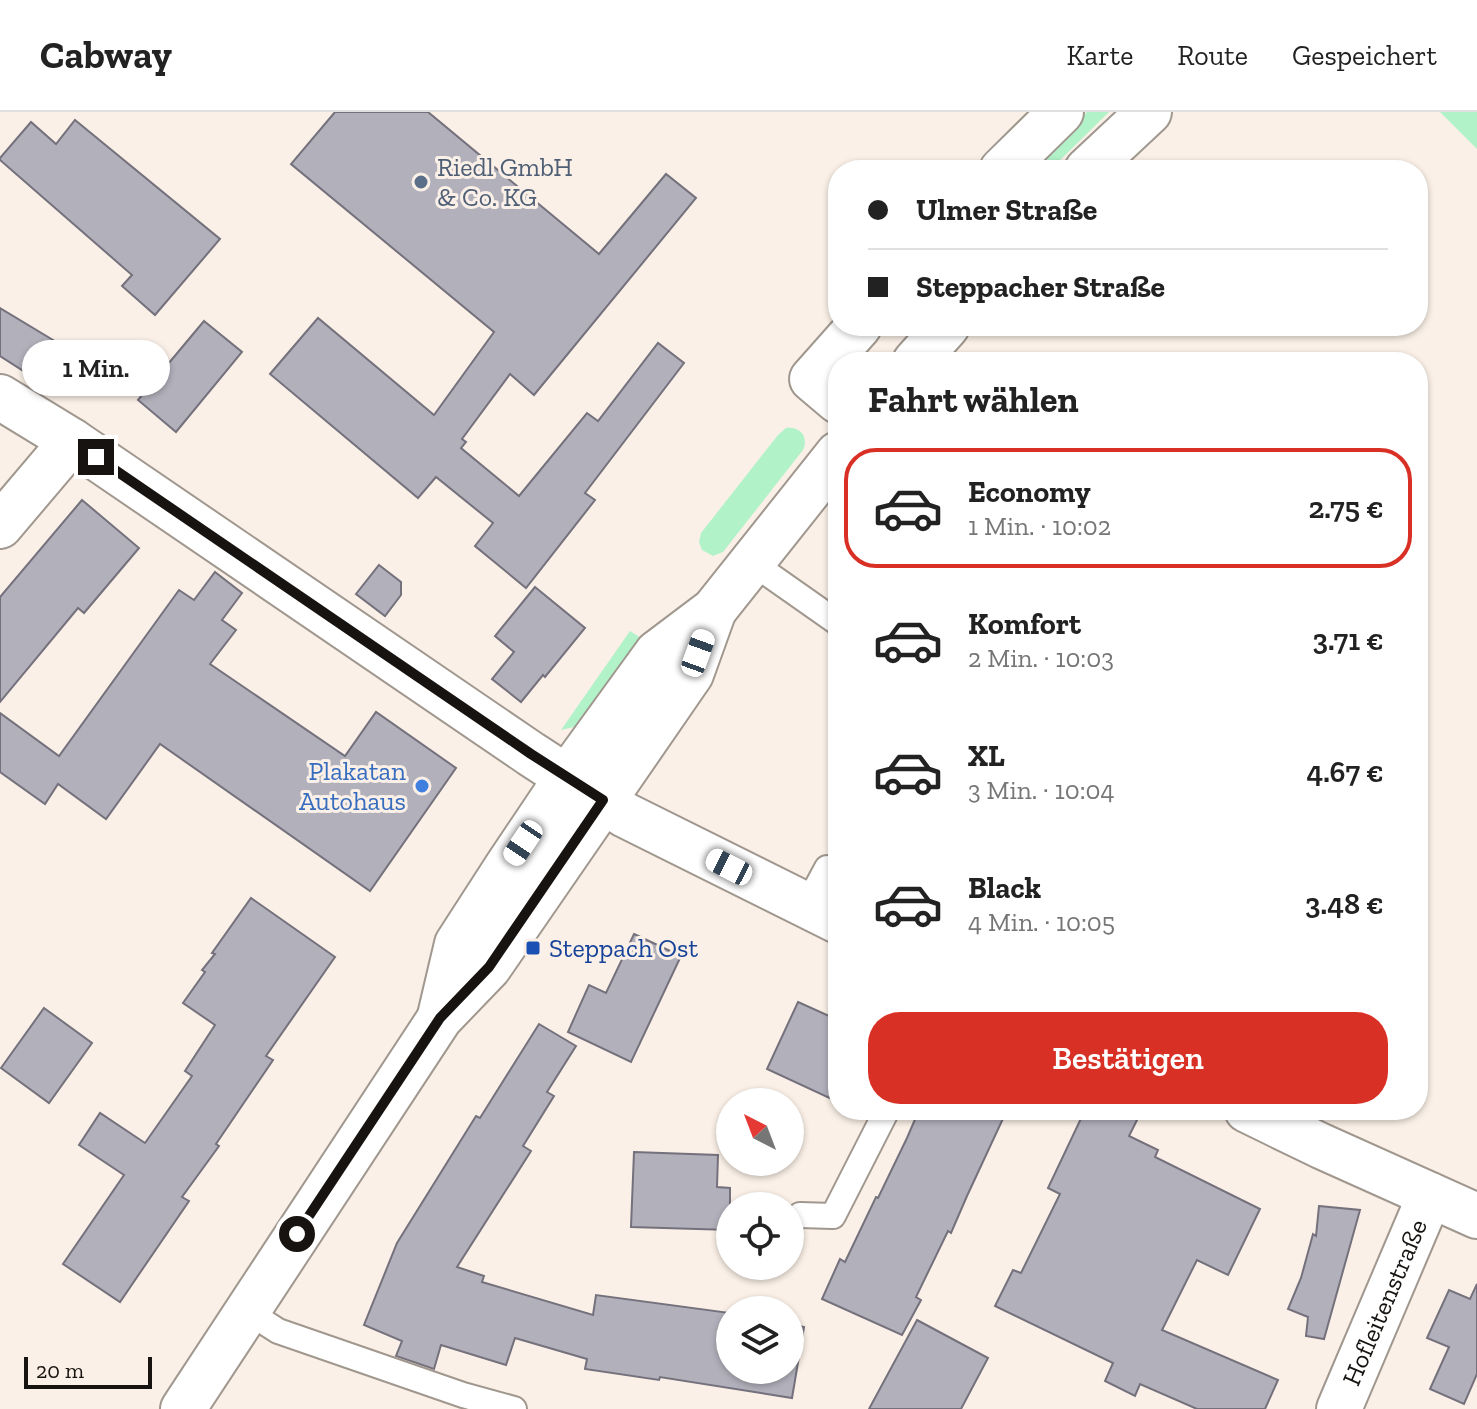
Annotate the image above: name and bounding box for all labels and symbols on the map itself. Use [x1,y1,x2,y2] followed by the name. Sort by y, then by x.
[437,151,573,213] place label: Riedl GmbH & Co. KG
[412,173,430,191] marker: Riedl GmbH & Co. KG
[22,341,170,397] callout: 1 Min.
[78,439,114,475] route end
[679,626,717,680] car
[299,755,406,817] place label: Plakatan Autohaus
[413,777,431,795] marker: Plakatan Autohaus
[500,816,546,870] car
[702,845,756,889] car
[549,932,698,964] place label: Steppach Ost
[524,939,542,957] marker: Steppach Ost
[716,1088,804,1176] north arrow
[1335,1214,1434,1390] street label: Hofleitenstraße
[279,1216,315,1252] route start
[24,1353,152,1389] scale bar

